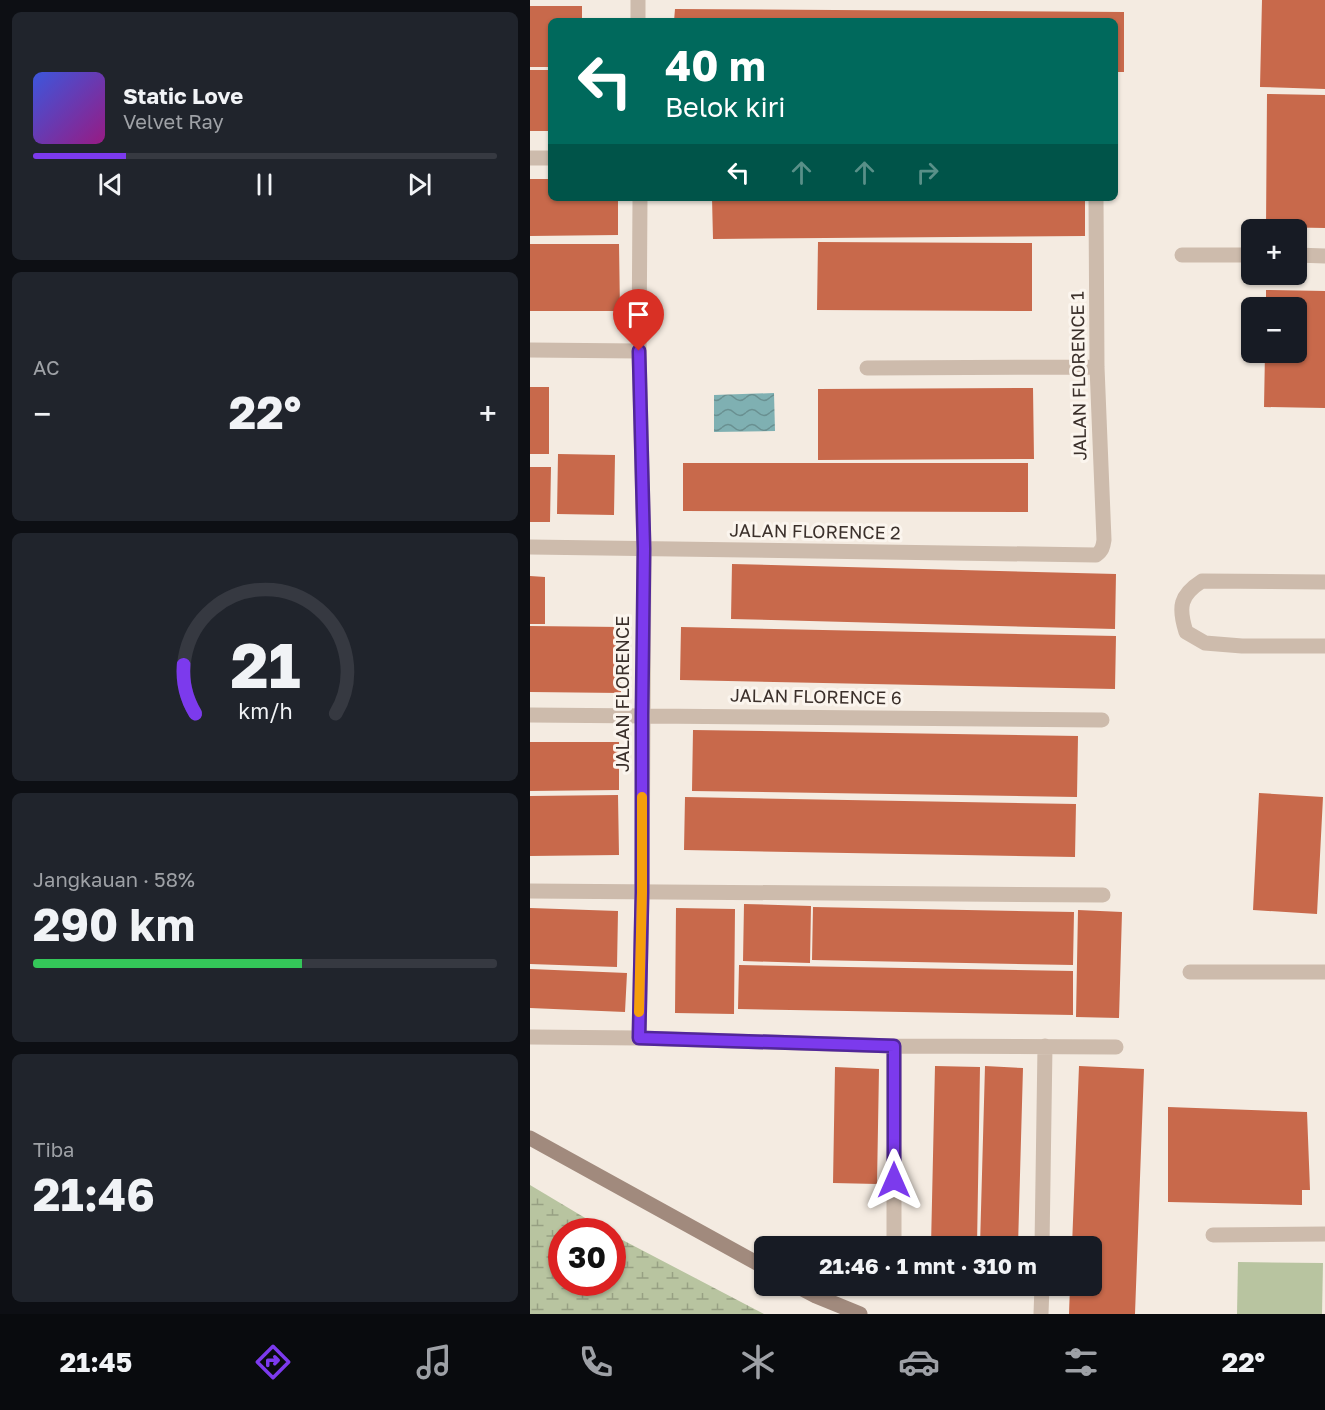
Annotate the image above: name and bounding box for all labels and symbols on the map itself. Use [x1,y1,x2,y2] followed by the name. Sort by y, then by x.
[613,289,664,351] pin
[1066,291,1090,461] street label: JALAN FLORENCE 1
[729,519,901,543] street label: JALAN FLORENCE 2
[611,616,633,772] street label: JALAN FLORENCE
[730,684,902,708] street label: JALAN FLORENCE 6
[862,1148,926,1212] position arrow
[548,1218,626,1296] speed limit sign: 30

